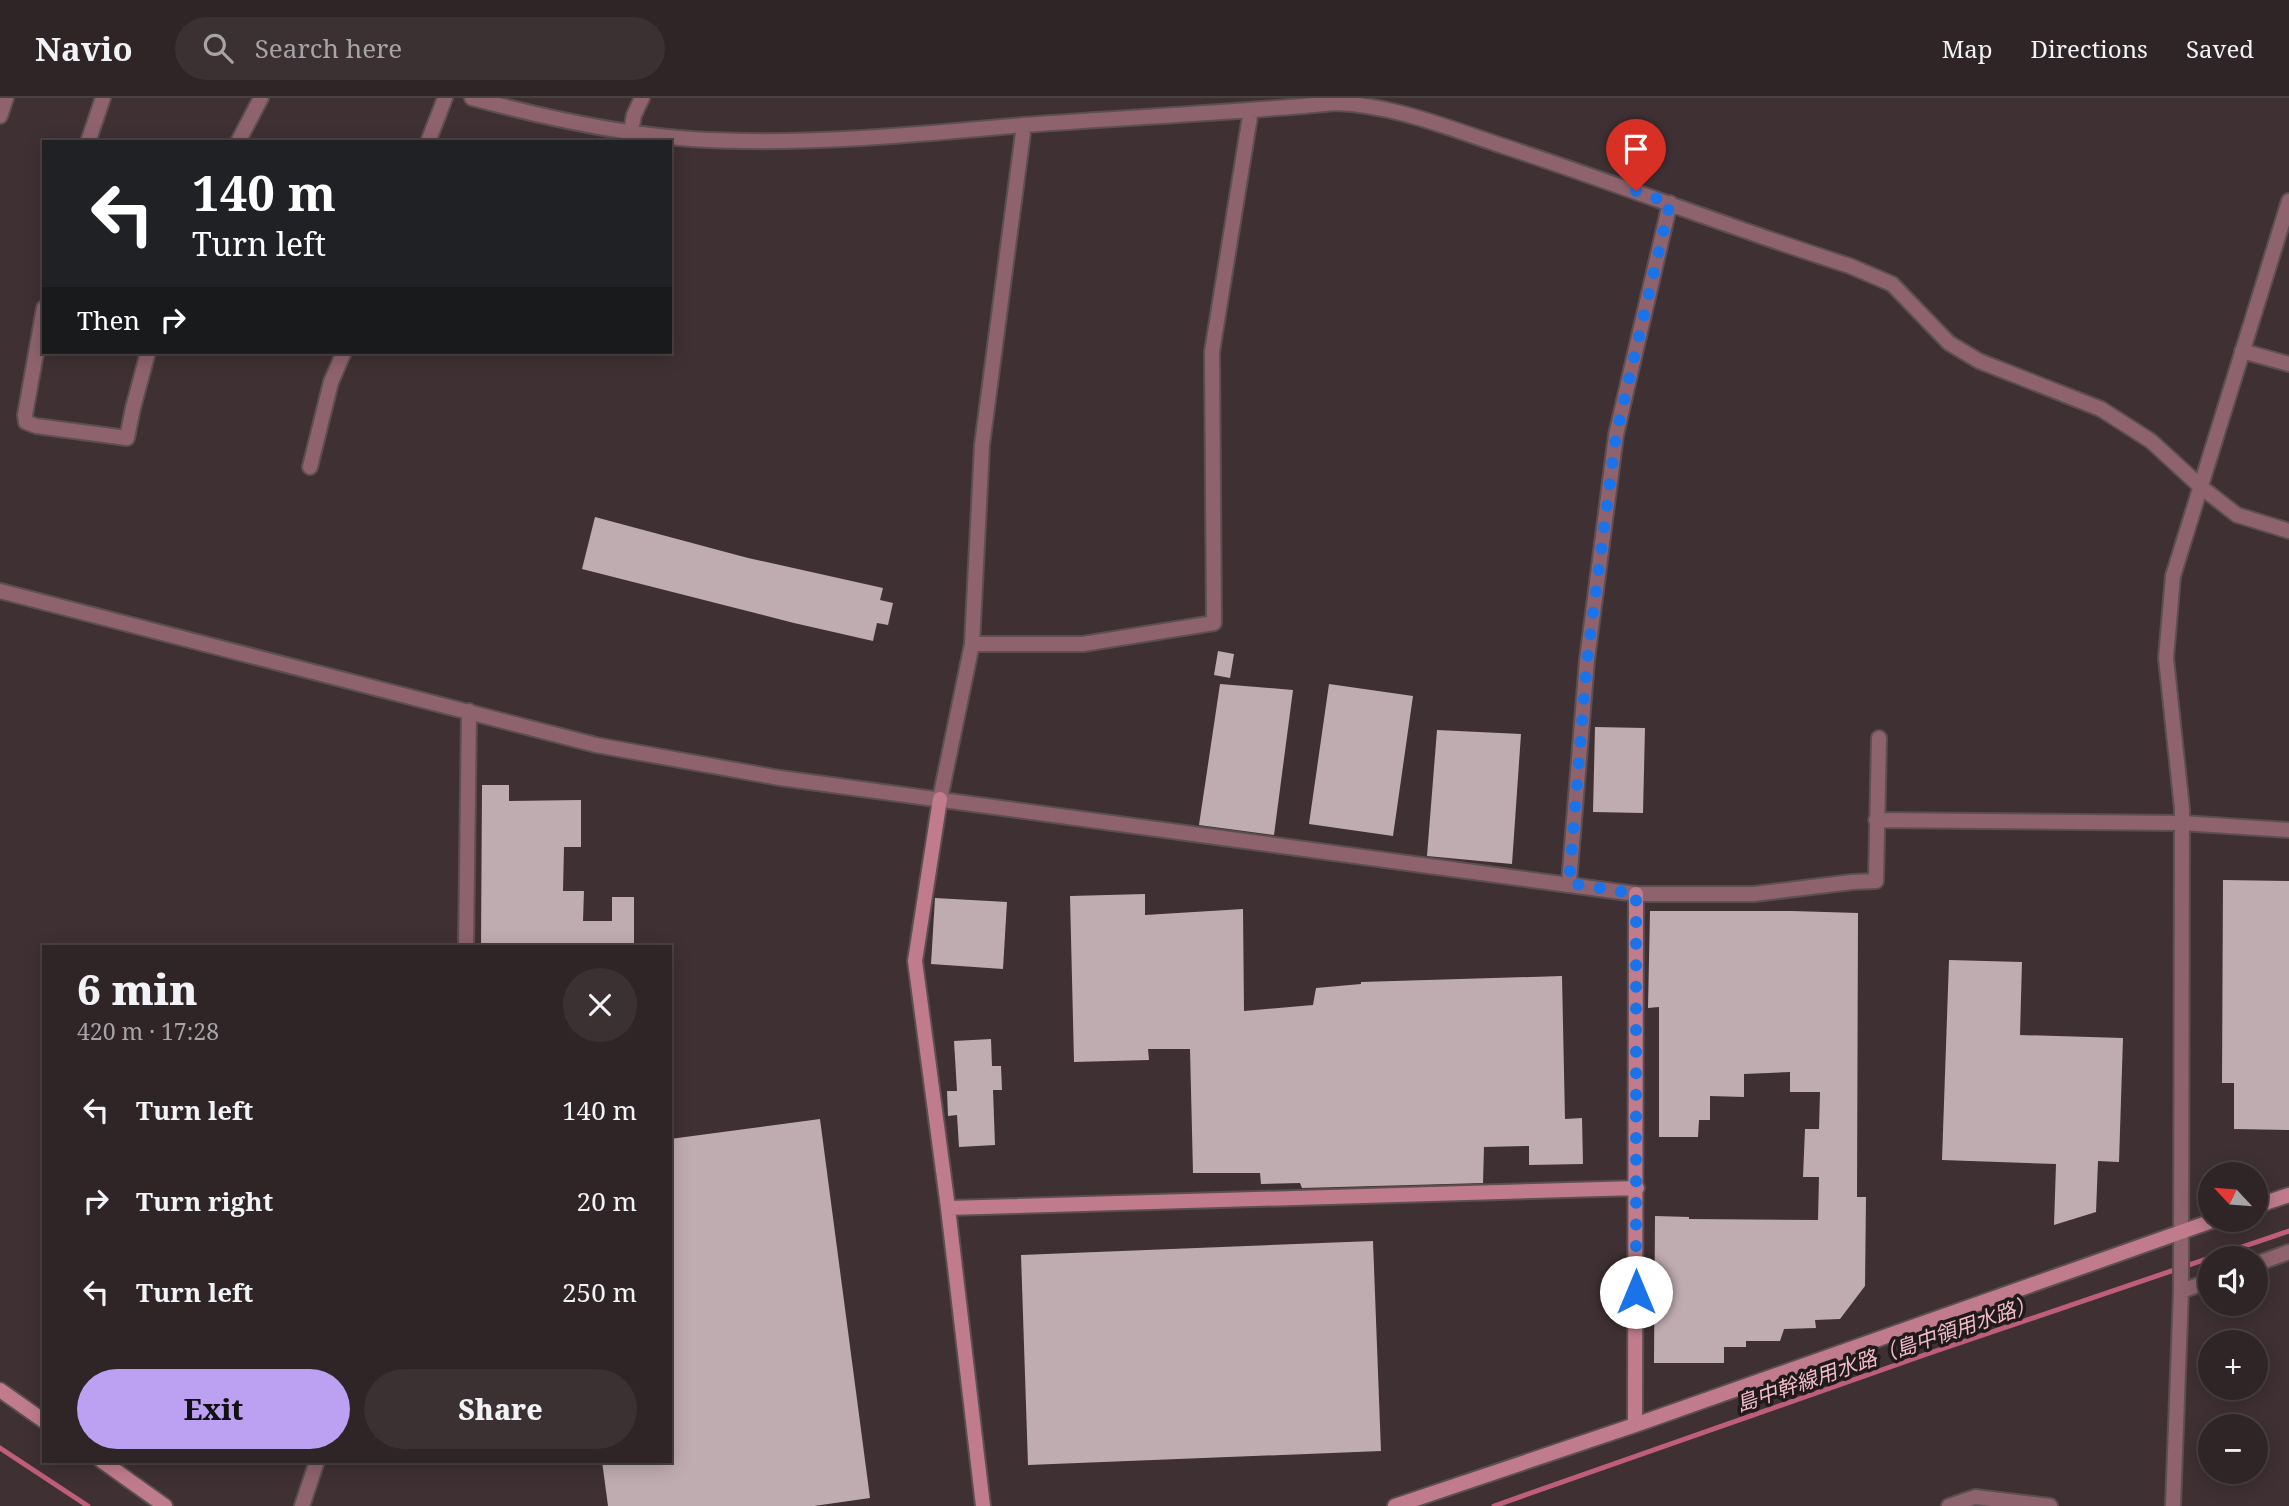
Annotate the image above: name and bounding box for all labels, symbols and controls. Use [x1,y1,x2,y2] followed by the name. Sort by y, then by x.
[175,17,665,80] search box
[35,26,133,71] text: Navio
[199,29,237,67] icon: search
[255,30,402,66] text: Search here
[1942,32,1993,65] text: Map
[2031,32,2148,65] text: Directions
[2186,32,2254,65] text: Saved
[1606,119,1666,191] pin
[1617,130,1655,168] icon: arrive
[192,159,336,225] text: 140 m
[77,168,168,259] icon: left
[192,222,326,265] text: Turn left
[154,301,192,339] icon: right
[77,302,140,338] text: Then
[77,960,198,1017] text: 6 min
[563,968,637,1042] button: close
[77,1015,219,1047] text: 420 m · 17:28
[77,1091,115,1129] icon: left
[136,1092,253,1128] text: Turn left
[562,1092,637,1128] text: 140 m
[2198,1162,2268,1232] north arrow
[2198,1162,2268,1484] map controls
[77,1182,115,1220] icon: right
[136,1183,273,1219] text: Turn right
[577,1183,637,1219] text: 20 m
[2198,1246,2268,1316] button: sound
[1599,1255,1673,1329] position arrow
[77,1273,115,1311] icon: left
[136,1274,253,1310] text: Turn left
[562,1274,637,1310] text: 250 m
[1732,1289,2039,1418] water label: 島中幹線用水路（島中領用水路）
[2198,1330,2268,1400] button: +
[77,1369,350,1449] button: Exit
[364,1369,637,1449] button: Share
[2198,1414,2268,1484] button: −

